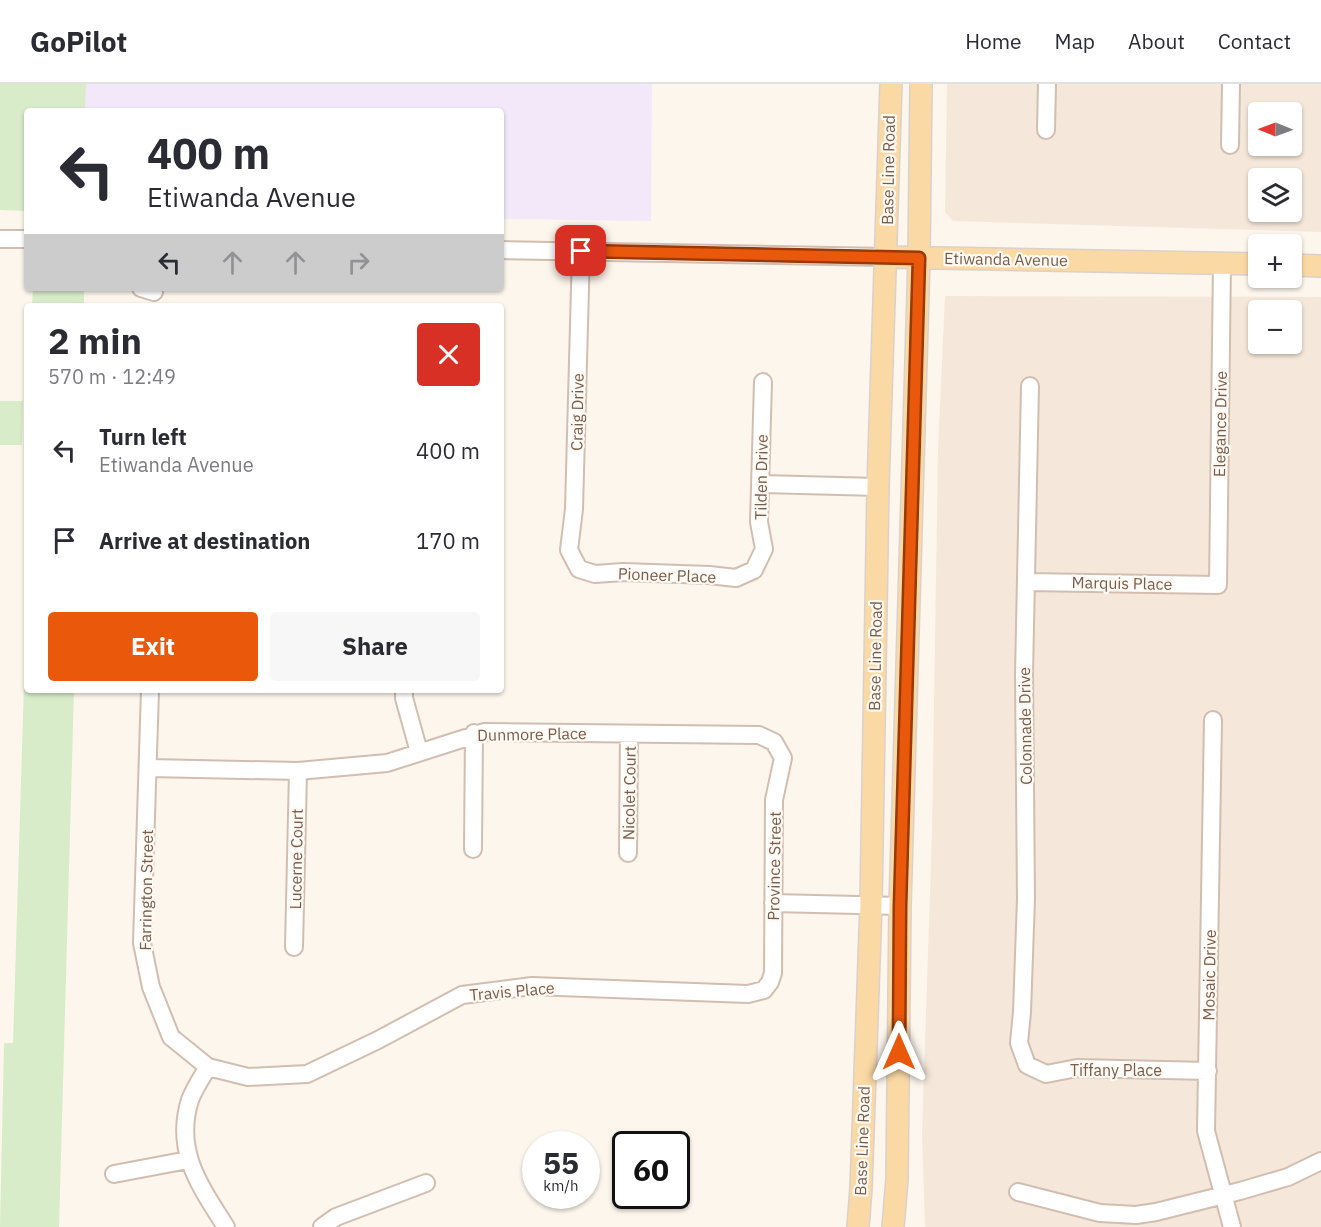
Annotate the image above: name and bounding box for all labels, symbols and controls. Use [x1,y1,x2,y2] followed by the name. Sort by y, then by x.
[30,23,127,60] text: GoPilot
[965,27,1022,55] text: Home
[1055,27,1095,55] text: Map
[1128,27,1185,55] text: About
[1218,27,1291,55] text: Contact
[1248,102,1302,156] north arrow
[1248,102,1302,354] map controls
[877,115,899,225] street label: Base Line Road
[147,126,270,181] text: 400 m
[48,132,126,210] icon: left
[1248,168,1302,222] button: layers
[147,179,356,214] text: Etiwanda Avenue
[555,225,606,276] pin
[564,234,597,267] icon: arrive
[1248,234,1302,288] button: +
[153,246,186,279] icon: left
[216,246,249,279] icon: ahead
[279,246,312,279] icon: ahead
[342,246,375,279] icon: right
[944,248,1068,270] street label: Etiwanda Avenue
[1248,300,1302,354] button: −
[48,317,142,364] text: 2 min
[417,323,480,386] button: close
[48,363,176,390] text: 570 m · 12:49
[1209,371,1231,477] street label: Elegance Drive
[566,373,588,451] street label: Craig Drive
[99,422,187,451] text: Turn left
[48,434,81,467] icon: left
[750,434,772,520] street label: Tilden Drive
[416,436,480,465] text: 400 m
[99,451,254,478] text: Etiwanda Avenue
[48,524,81,557] icon: arrive
[99,526,310,555] text: Arrive at destination
[416,526,480,555] text: 170 m
[618,563,717,587] street label: Pioneer Place
[1072,572,1173,594] street label: Marquis Place
[864,601,886,711] street label: Base Line Road
[48,612,258,681] button: Exit
[270,612,480,681] button: Share
[1014,667,1036,785] street label: Colonnade Drive
[477,723,587,745] street label: Dunmore Place
[618,746,640,840] street label: Nicolet Court
[285,808,307,910] street label: Lucerne Court
[763,811,785,921] street label: Province Street
[135,829,157,951] street label: Farrington Street
[1198,929,1220,1021] street label: Mosaic Drive
[469,977,556,1005] street label: Travis Place
[867,1020,931,1084] position arrow
[1070,1060,1162,1080] street label: Tiffany Place
[850,1086,874,1196] street label: Base Line Road
[612,1131,690,1209] speed limit sign: 60
[543,1143,579,1182] text: 55
[543,1176,579,1195] text: km/h

